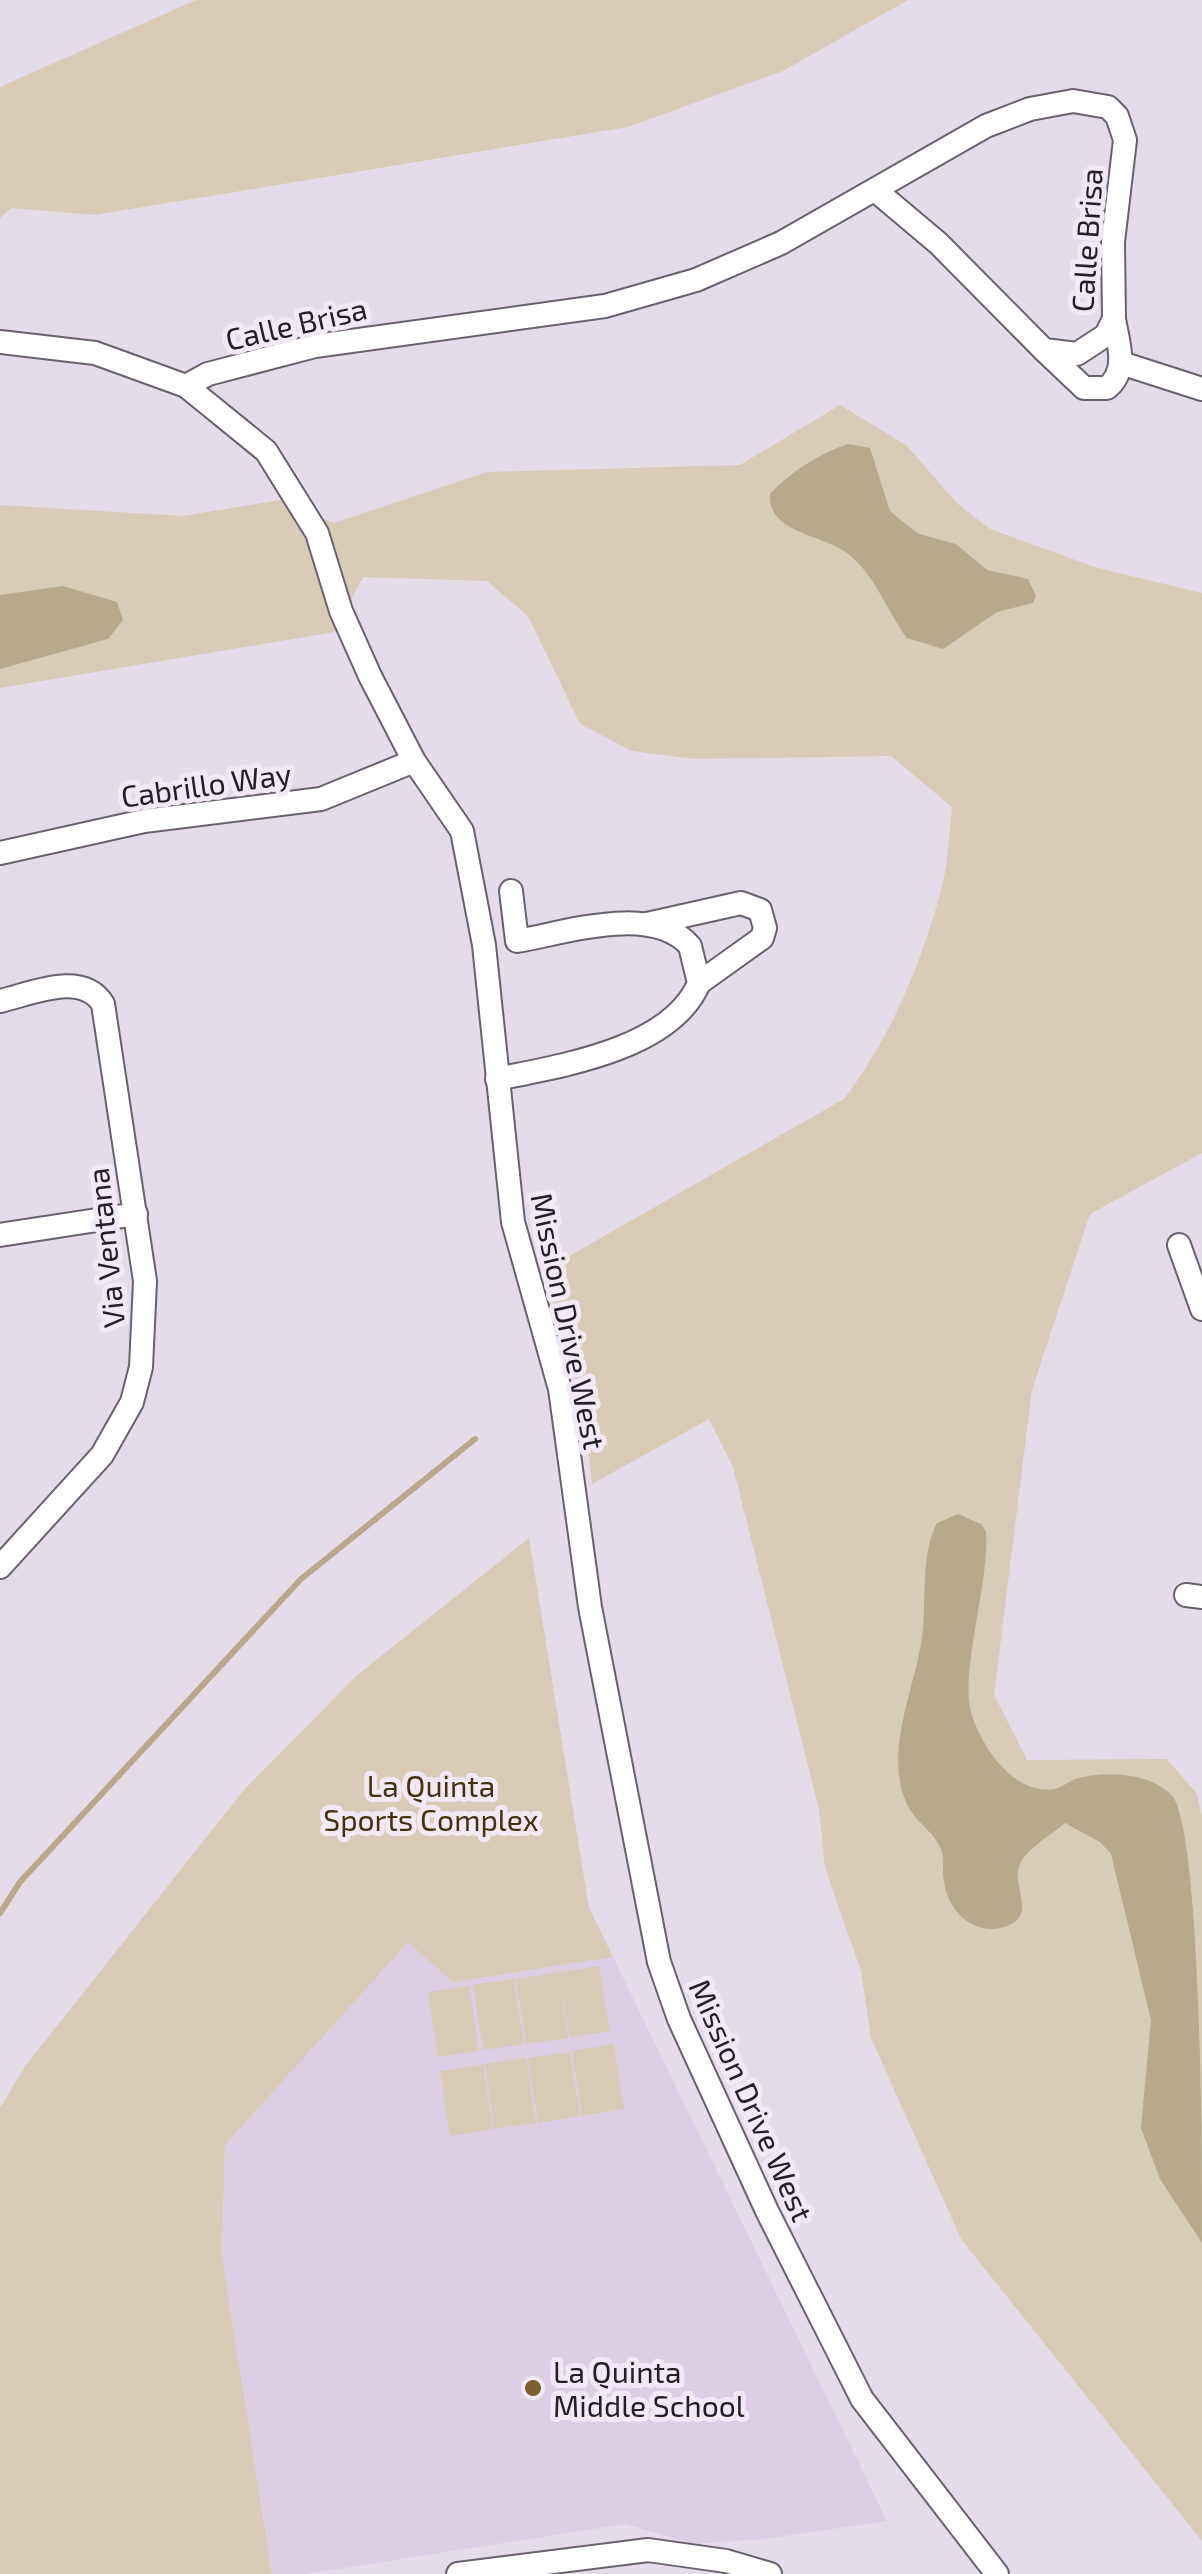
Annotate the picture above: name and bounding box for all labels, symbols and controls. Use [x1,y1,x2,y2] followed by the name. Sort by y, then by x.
[1063,167,1109,313] street label: Calle Brisa
[222,289,370,357] street label: Calle Brisa
[118,754,294,814] street label: Cabrillo Way
[79,1166,131,1330] street label: Via Ventana
[524,1190,614,1452] street label: Mission Drive West
[323,1767,539,1837] park label: La Quinta Sports Complex
[682,1973,822,2227] street label: Mission Drive West
[553,2353,745,2423] place label: La Quinta Middle School
[522,2377,544,2399] marker: La Quinta Middle School

